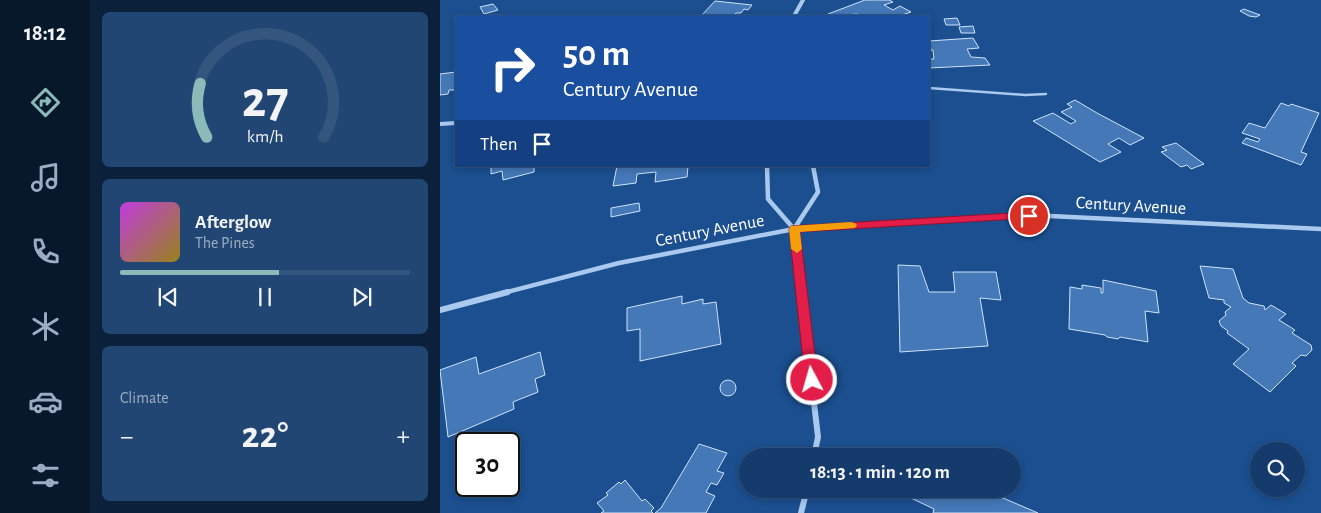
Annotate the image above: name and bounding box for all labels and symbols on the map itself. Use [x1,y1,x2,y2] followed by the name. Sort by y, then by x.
[1075,194,1187,218] street label: Century Avenue
[1008,195,1050,237] pin
[654,212,766,250] street label: Century Avenue
[785,353,837,405] position arrow
[455,432,520,497] speed limit sign: 30

